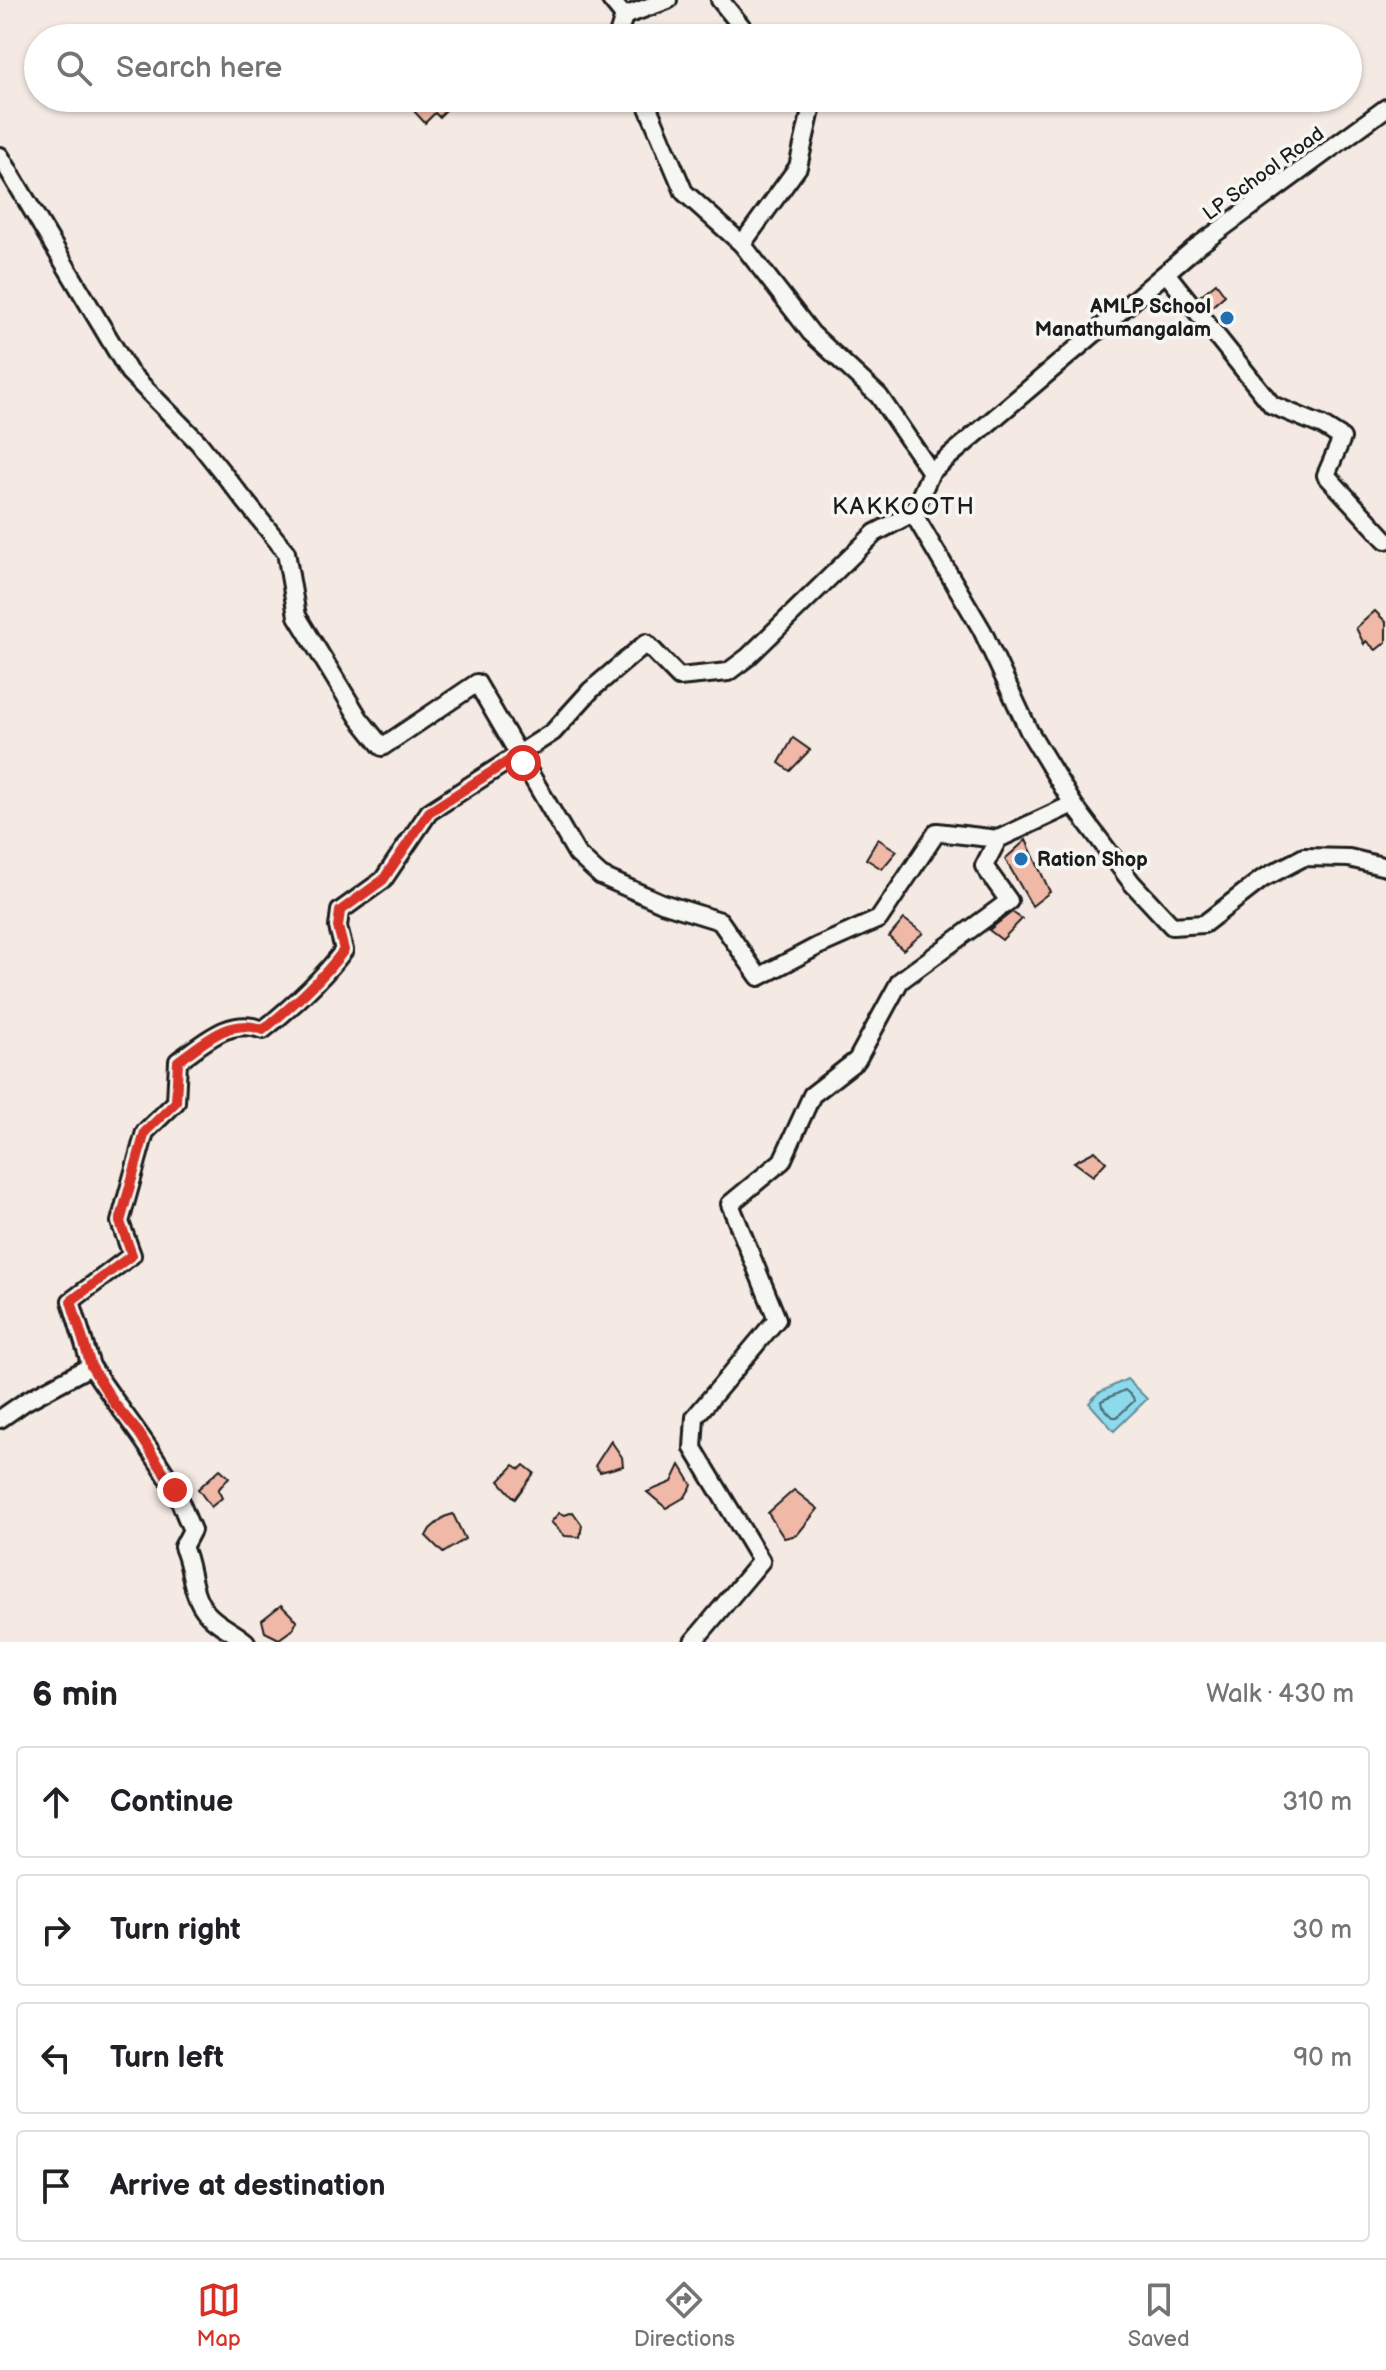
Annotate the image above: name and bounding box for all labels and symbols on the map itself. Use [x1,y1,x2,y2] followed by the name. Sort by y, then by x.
[1198,122,1329,226] street label: LP School Road
[1035,295,1211,342] place label: AMLP School Manathumangalam
[1218,309,1236,327] marker: AMLP School Manathumangalam
[832,492,976,521] district label: KAKKOOTH
[505,745,541,781] route start
[1037,848,1148,872] place label: Ration Shop
[1012,850,1030,868] marker: Ration Shop
[157,1472,193,1508] route end

